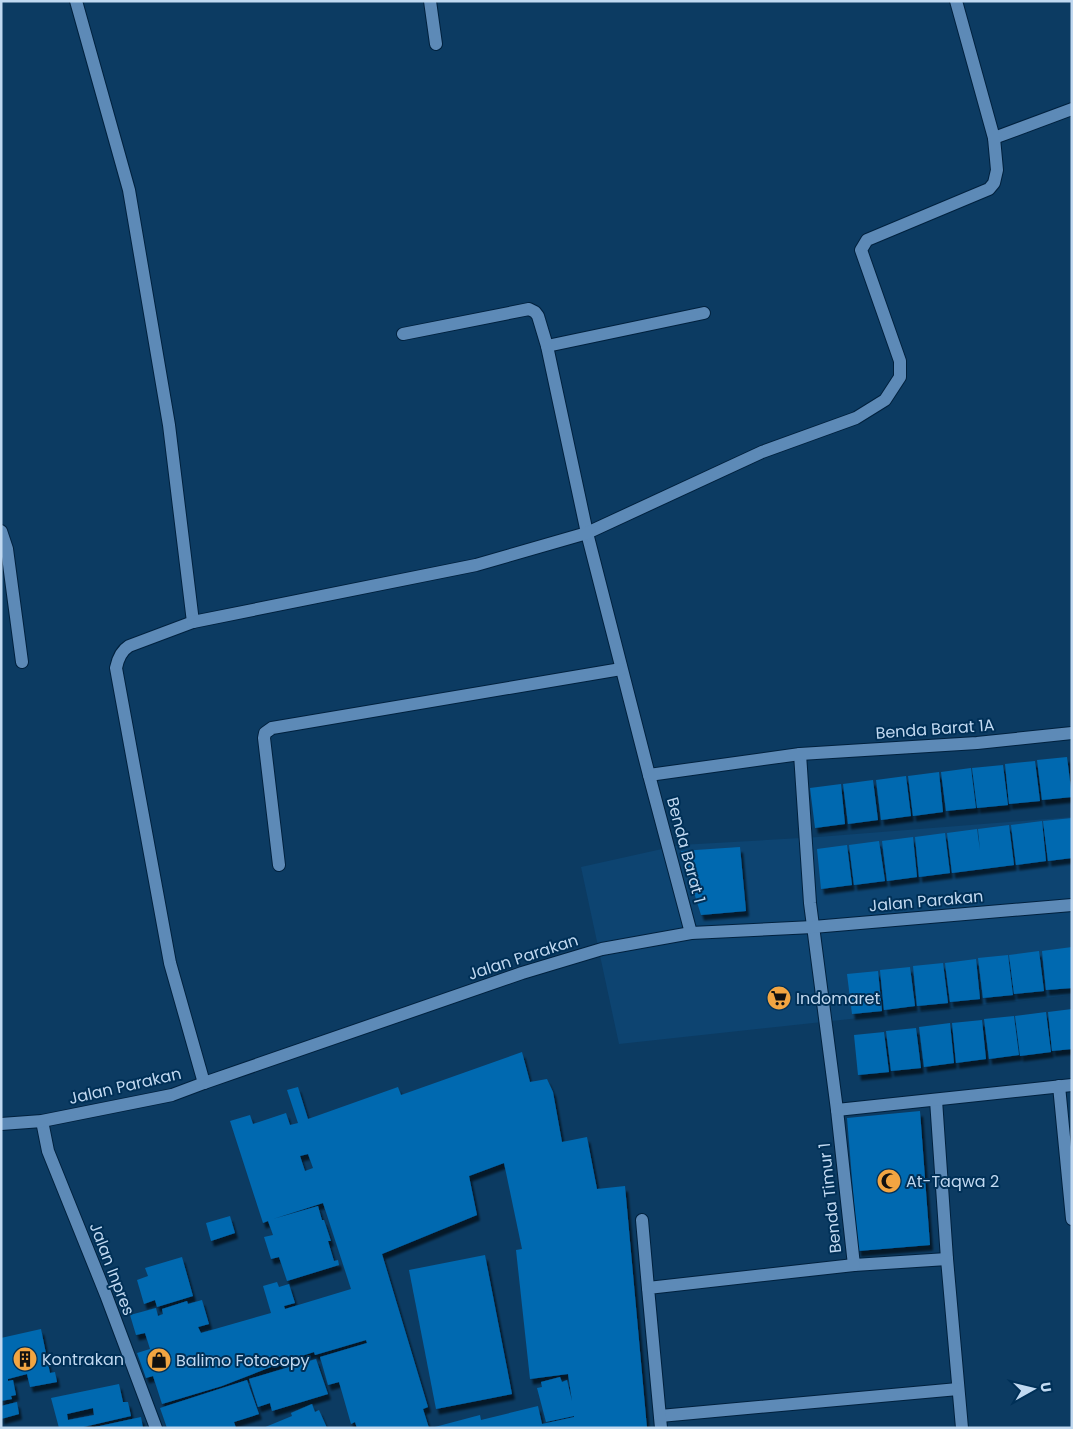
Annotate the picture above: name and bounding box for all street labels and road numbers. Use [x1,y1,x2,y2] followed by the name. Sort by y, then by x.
[875,713,996,745] street label: Benda Barat 1A
[661,795,711,905] street label: Benda Barat 1
[868,885,984,917] street label: Jalan Parakan
[465,928,581,986] street label: Jalan Parakan
[67,1062,183,1110] street label: Jalan Parakan
[813,1142,847,1254] street label: Benda Timur 1
[84,1219,140,1319] street label: Jalan Inpres

